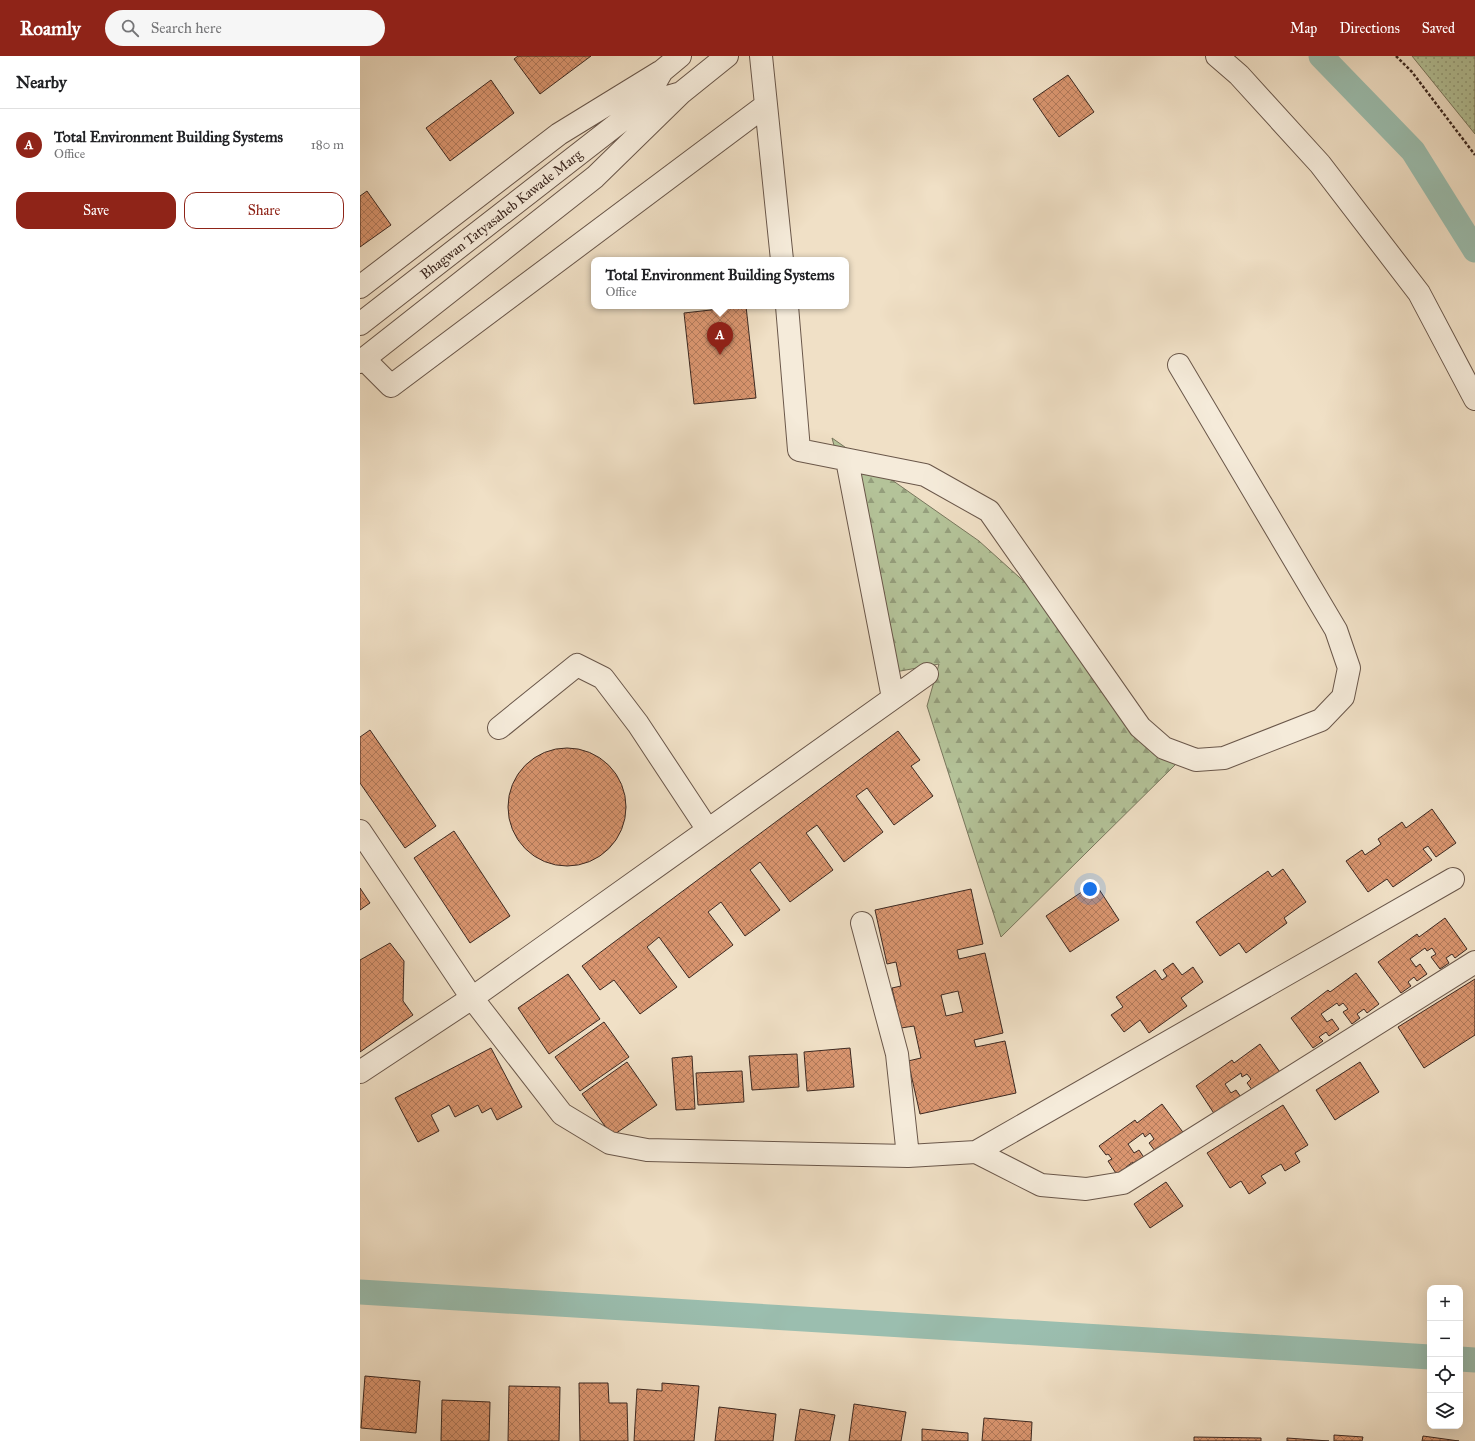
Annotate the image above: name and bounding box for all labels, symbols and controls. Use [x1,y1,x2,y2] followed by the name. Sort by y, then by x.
[105,10,385,46] search box
[20,17,81,40] text: Roamly
[119,17,141,39] icon: search
[151,19,222,37] text: Search here
[1290,20,1317,37] text: Map
[1339,20,1400,37] text: Directions
[1422,20,1455,37] text: Saved
[16,72,67,93] text: Nearby
[54,128,283,146] text: Total Environment Building Systems
[25,137,33,153] text: A
[311,137,344,153] text: 180 m
[54,146,85,162] text: Office
[417,146,586,283] street label: Bhagwan Tatyasaheb Kawade Marg
[16,192,176,229] button: Save
[184,192,344,229] button: Share
[591,257,849,309] popup
[605,266,835,284] text: Total Environment Building Systems
[605,284,637,300] text: Office
[707,322,733,355] pin: A
[1080,879,1100,899] your location
[1427,1285,1463,1429] map controls
[1427,1285,1463,1321] button: +
[1427,1321,1463,1357] button: −
[1427,1357,1463,1393] button: locate
[1427,1393,1463,1429] button: layers

